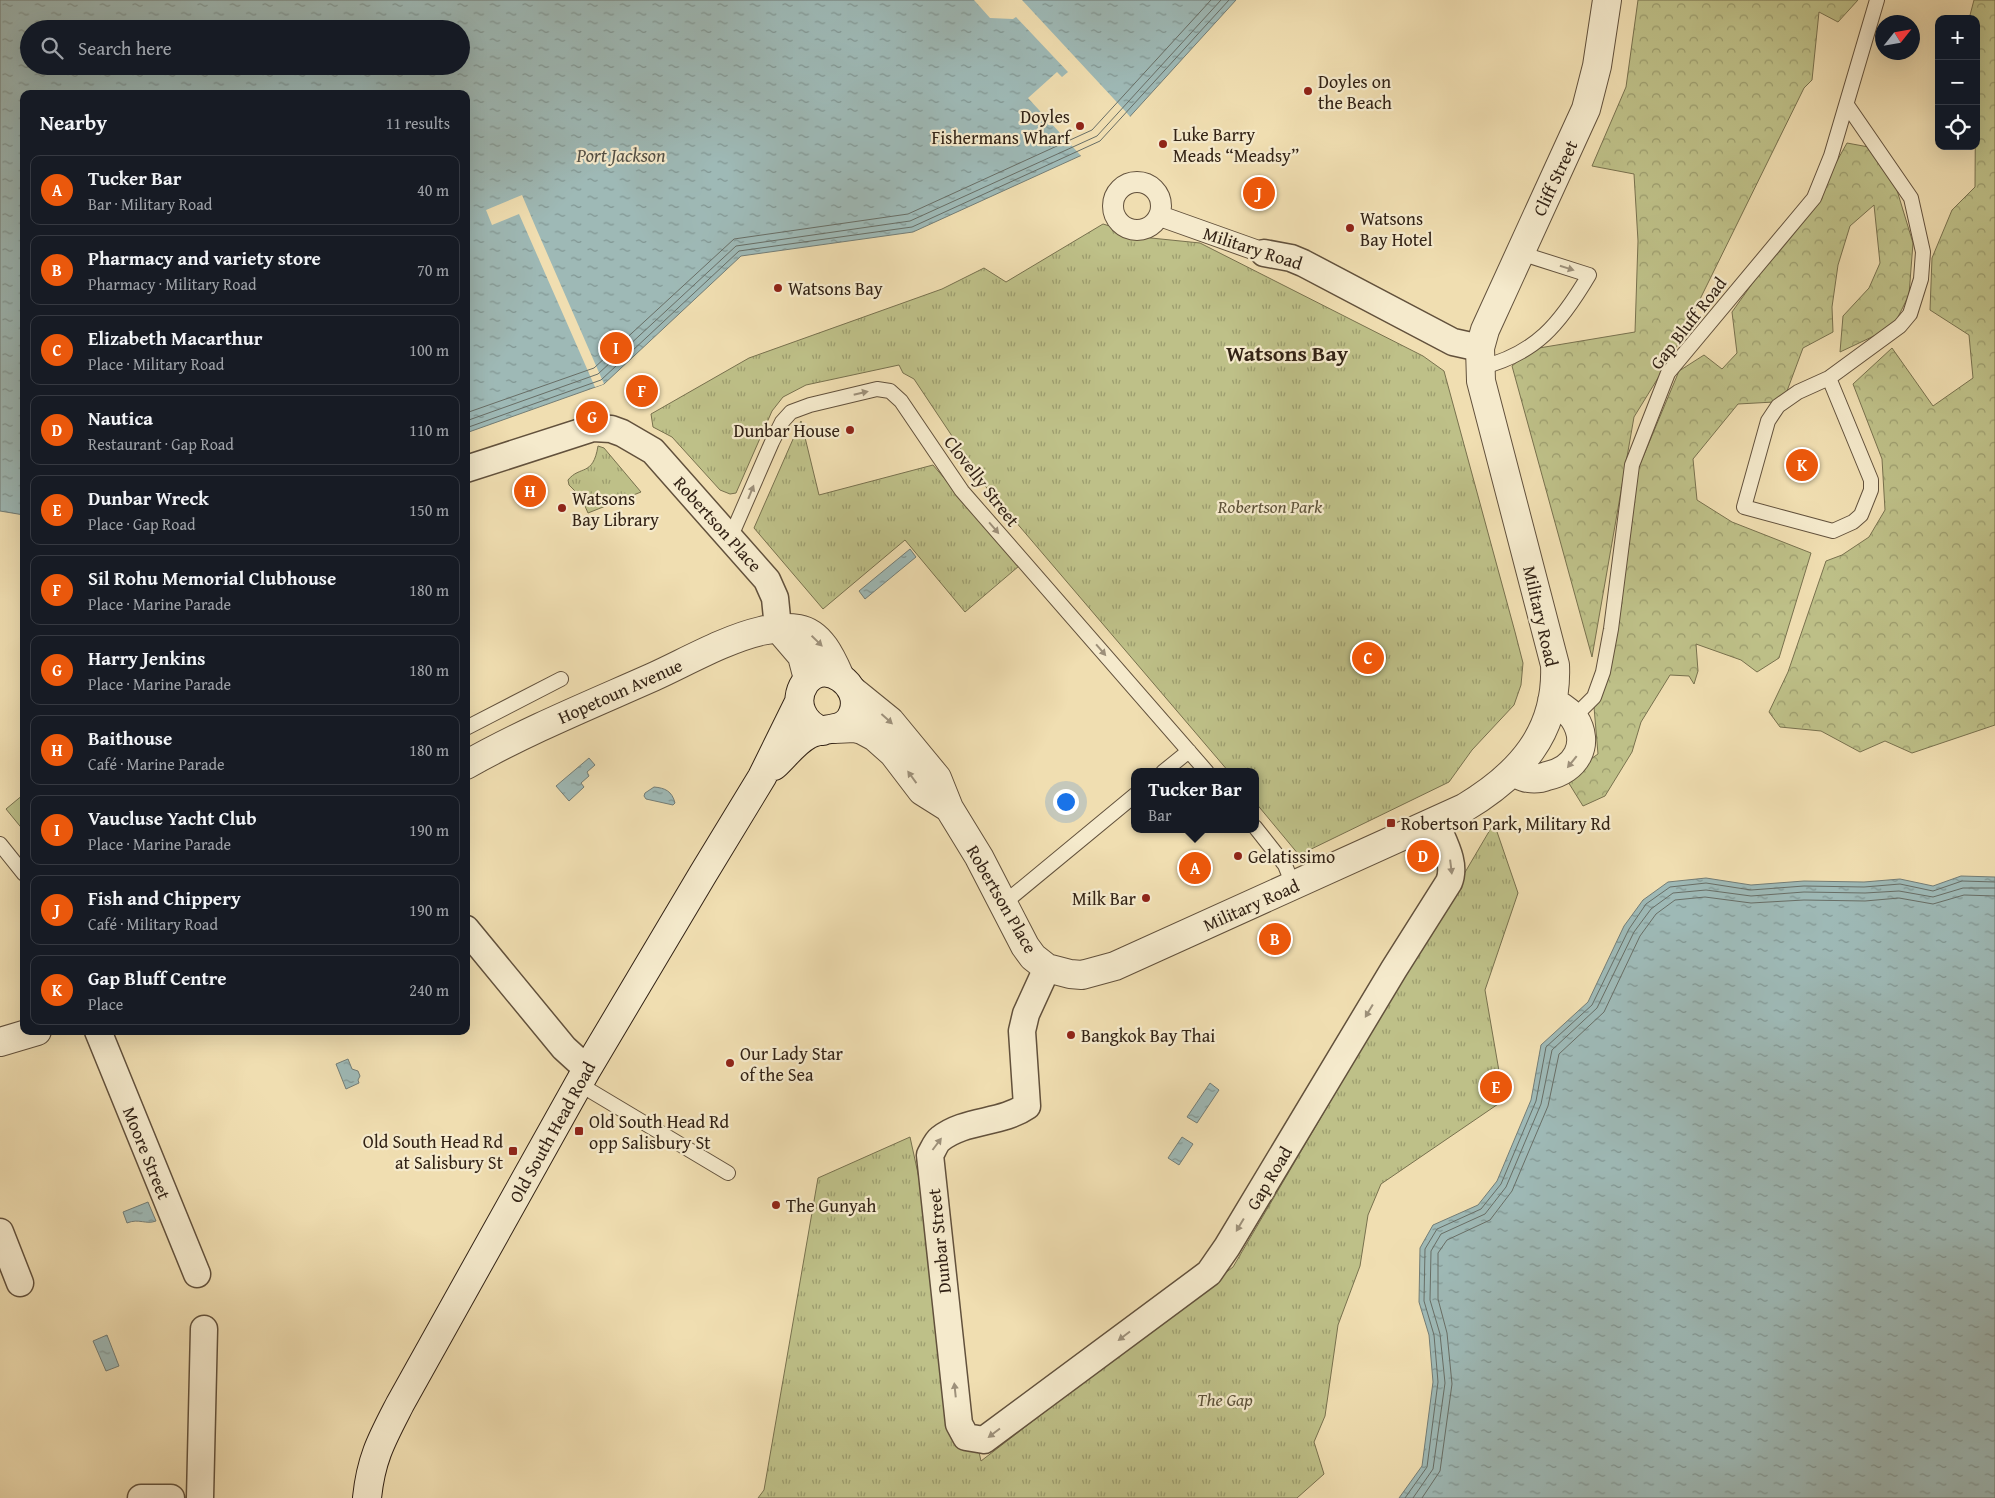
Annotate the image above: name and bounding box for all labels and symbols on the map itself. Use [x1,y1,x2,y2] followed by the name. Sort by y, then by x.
[1875,15,1920,60] north arrow
[1318,68,1392,116] place label: Doyles on the Beach
[1302,85,1314,97] marker: Doyles on the Beach
[932,103,1072,151] place label: Doyles Fishermans Wharf
[1074,120,1086,132] marker: Doyles Fishermans Wharf
[1173,121,1299,169] place label: Luke Barry Meads “Meadsy”
[1526,135,1585,220] street label: Cliff Street
[1157,138,1169,150] marker: Luke Barry Meads “Meadsy”
[575,141,666,169] water label: Port Jackson
[1243,174,1275,212] pin: J
[1360,205,1433,253] place label: Watsons Bay Hotel
[1200,219,1306,277] street label: Military Road
[1344,222,1356,234] marker: Watsons Bay Hotel
[1560,264,1575,272] one-way arrow
[1643,271,1733,375] street label: Gap Bluff Road
[788,275,883,302] place label: Watsons Bay
[772,282,784,294] marker: Watsons Bay
[600,329,632,367] pin: I
[1226,337,1349,369] district label: Watsons Bay
[626,372,658,410] pin: F
[854,389,869,397] one-way arrow
[576,398,608,436] pin: G
[734,417,840,444] place label: Dunbar House
[844,424,856,436] marker: Dunbar House
[938,430,1027,533] street label: Clovelly Street
[1786,446,1818,484] pin: K
[667,470,769,578] street label: Robertson Place
[514,472,546,510] pin: H
[748,484,756,499] one-way arrow
[572,485,659,533] place label: Watsons Bay Library
[1217,493,1323,520] park label: Robertson Park
[556,502,568,514] marker: Watsons Bay Library
[988,522,999,534] one-way arrow
[1516,563,1566,669] street label: Military Road
[811,635,823,647] one-way arrow
[1352,639,1384,677] pin: C
[1095,644,1107,656] one-way arrow
[553,651,687,731] street label: Hopetoun Avenue
[880,714,893,725] one-way arrow
[1567,756,1578,769] one-way arrow
[907,770,917,784] one-way arrow
[1053,789,1079,815] your location
[1401,810,1611,837] place label: Robertson Park, Military Rd
[1385,817,1397,829] marker: Robertson Park, Military Rd
[1407,837,1439,875] pin: D
[960,840,1044,958] street label: Robertson Place
[1248,843,1335,870] place label: Gelatissimo
[1179,849,1211,887] pin: A
[1232,850,1244,862] marker: Gelatissimo
[1447,859,1455,875] one-way arrow
[1199,872,1304,938] street label: Military Road
[1072,885,1137,912] place label: Milk Bar
[1140,892,1152,904] marker: Milk Bar
[1259,920,1291,958] pin: B
[1364,1004,1373,1017] one-way arrow
[1081,1022,1215,1049] place label: Bangkok Bay Thai
[1065,1029,1077,1041] marker: Bangkok Bay Thai
[740,1040,844,1088] place label: Our Lady Star of the Sea
[502,1056,602,1208] street label: Old South Head Road
[724,1057,736,1069] marker: Our Lady Star of the Sea
[1480,1068,1512,1106] pin: E
[116,1102,178,1204] street label: Moore Street
[589,1108,730,1156] place label: Old South Head Rd opp Salisbury St
[573,1125,585,1137] marker: Old South Head Rd opp Salisbury St
[363,1128,504,1176] place label: Old South Head Rd at Salisbury St
[932,1137,942,1151] one-way arrow
[1239,1141,1299,1215] street label: Gap Road
[507,1145,519,1157] marker: Old South Head Rd at Salisbury St
[920,1186,958,1295] street label: Dunbar Street
[786,1192,876,1219] place label: The Gunyah
[770,1199,782,1211] marker: The Gunyah
[1235,1219,1244,1232] one-way arrow
[1118,1330,1131,1341] one-way arrow
[951,1382,959,1398] one-way arrow
[1197,1386,1253,1413] park label: The Gap
[987,1428,1001,1438] one-way arrow

